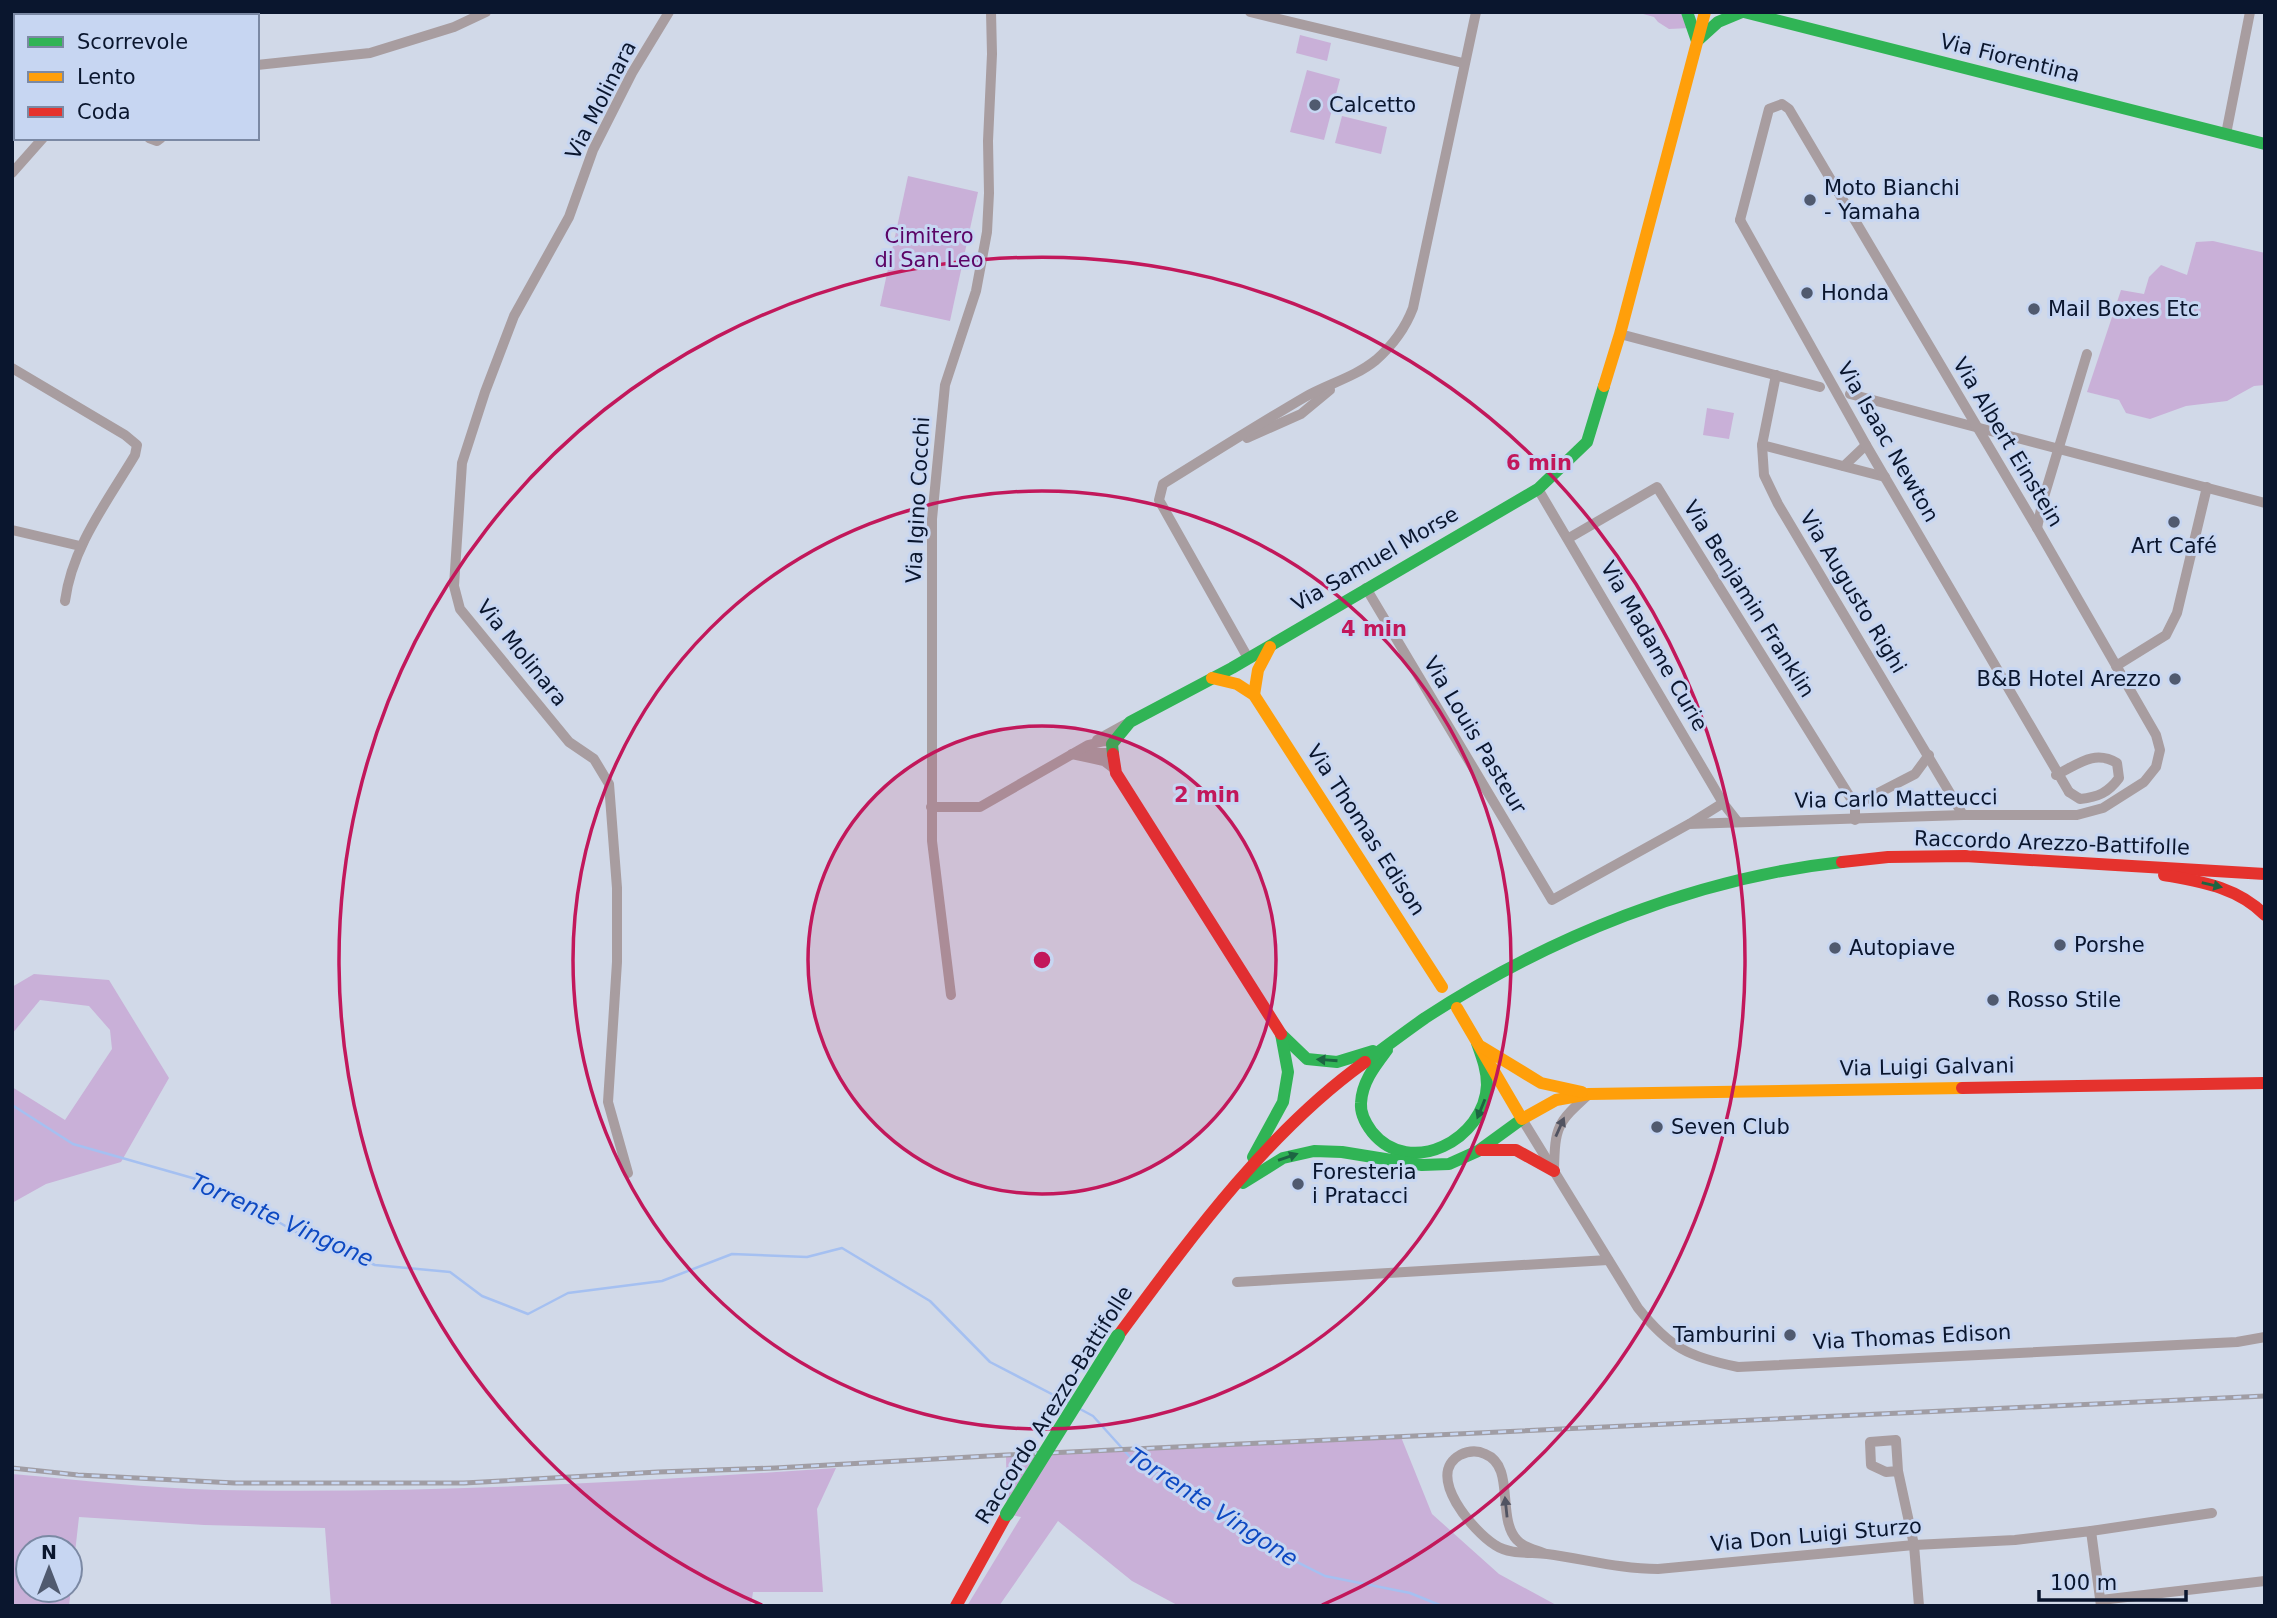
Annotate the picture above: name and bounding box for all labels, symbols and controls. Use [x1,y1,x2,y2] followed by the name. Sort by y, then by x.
[14,14,259,140] legend
[1938,29,2082,87] street label: Via Fiorentina
[77,30,188,54] text: Scorrevole
[561,37,641,163] street label: Via Molinara
[77,65,136,89] text: Lento
[1329,93,1416,117] place label: Calcetto
[1307,97,1323,113] marker: Calcetto
[77,100,131,124] text: Coda
[1824,176,1960,224] place label: Moto Bianchi - Yamaha
[1802,192,1818,208] marker: Moto Bianchi - Yamaha
[874,224,984,272] park label: Cimitero di San Leo
[1821,281,1889,305] place label: Honda
[1799,285,1815,301] marker: Honda
[2048,297,2199,321] place label: Mail Boxes Etc
[2026,301,2042,317] marker: Mail Boxes Etc
[1948,353,2068,531] street label: Via Albert Einstein
[1832,358,1944,526] street label: Via Isaac Newton
[902,416,934,584] street label: Via Igino Cocchi
[1506,451,1572,475] text: 6 min
[1679,496,1819,702] street label: Via Benjamin Franklin
[1288,502,1462,616] street label: Via Samuel Morse
[1795,506,1911,678] street label: Via Augusto Righi
[2166,514,2182,530] marker: Art Café
[2131,534,2217,558] place label: Art Café
[1596,557,1712,735] street label: Via Madame Curie
[472,595,572,711] street label: Via Molinara
[1341,617,1407,641] text: 4 min
[1419,652,1532,818] street label: Via Louis Pasteur
[1976,667,2161,691] place label: B&B Hotel Arezzo
[2167,671,2183,687] marker: B&B Hotel Arezzo
[1302,740,1430,920] street label: Via Thomas Edison
[1174,783,1240,807] text: 2 min
[1794,785,1998,813] street label: Via Carlo Matteucci
[1914,826,2190,860] street label: Raccordo Arezzo-Battifolle
[2201,880,2223,891] one-way arrow
[2074,933,2145,957] place label: Porshe
[1849,936,1955,960] place label: Autopiave
[2052,937,2068,953] marker: Porshe
[1827,940,1843,956] marker: Autopiave
[1030,948,1054,972] centre of rings
[2007,988,2121,1012] place label: Rosso Stile
[1985,992,2001,1008] marker: Rosso Stile
[1839,1053,2015,1081] street label: Via Luigi Galvani
[1316,1054,1338,1065] one-way arrow
[1475,1098,1486,1119] one-way arrow
[1671,1115,1790,1139] place label: Seven Club
[1554,1117,1566,1137] one-way arrow
[1649,1119,1665,1135] marker: Seven Club
[1278,1151,1299,1162] one-way arrow
[1312,1160,1417,1208] place label: Foresteria i Pratacci
[186,1168,378,1272] water label: Torrente Vingone
[1290,1176,1306,1192] marker: Foresteria i Pratacci
[971,1282,1137,1528] street label: Raccordo Arezzo-Battifolle
[1812,1320,2012,1354] street label: Via Thomas Edison
[1672,1323,1776,1347] place label: Tamburini
[1782,1327,1798,1343] marker: Tamburini
[1123,1442,1303,1572] water label: Torrente Vingone
[1500,1495,1511,1517] one-way arrow
[1709,1514,1923,1556] street label: Via Don Luigi Sturzo
[14,1534,84,1604] north arrow
[41,1541,57,1563] text: N
[2039,1558,2186,1602] scale bar
[2050,1571,2117,1595] text: 100 m

